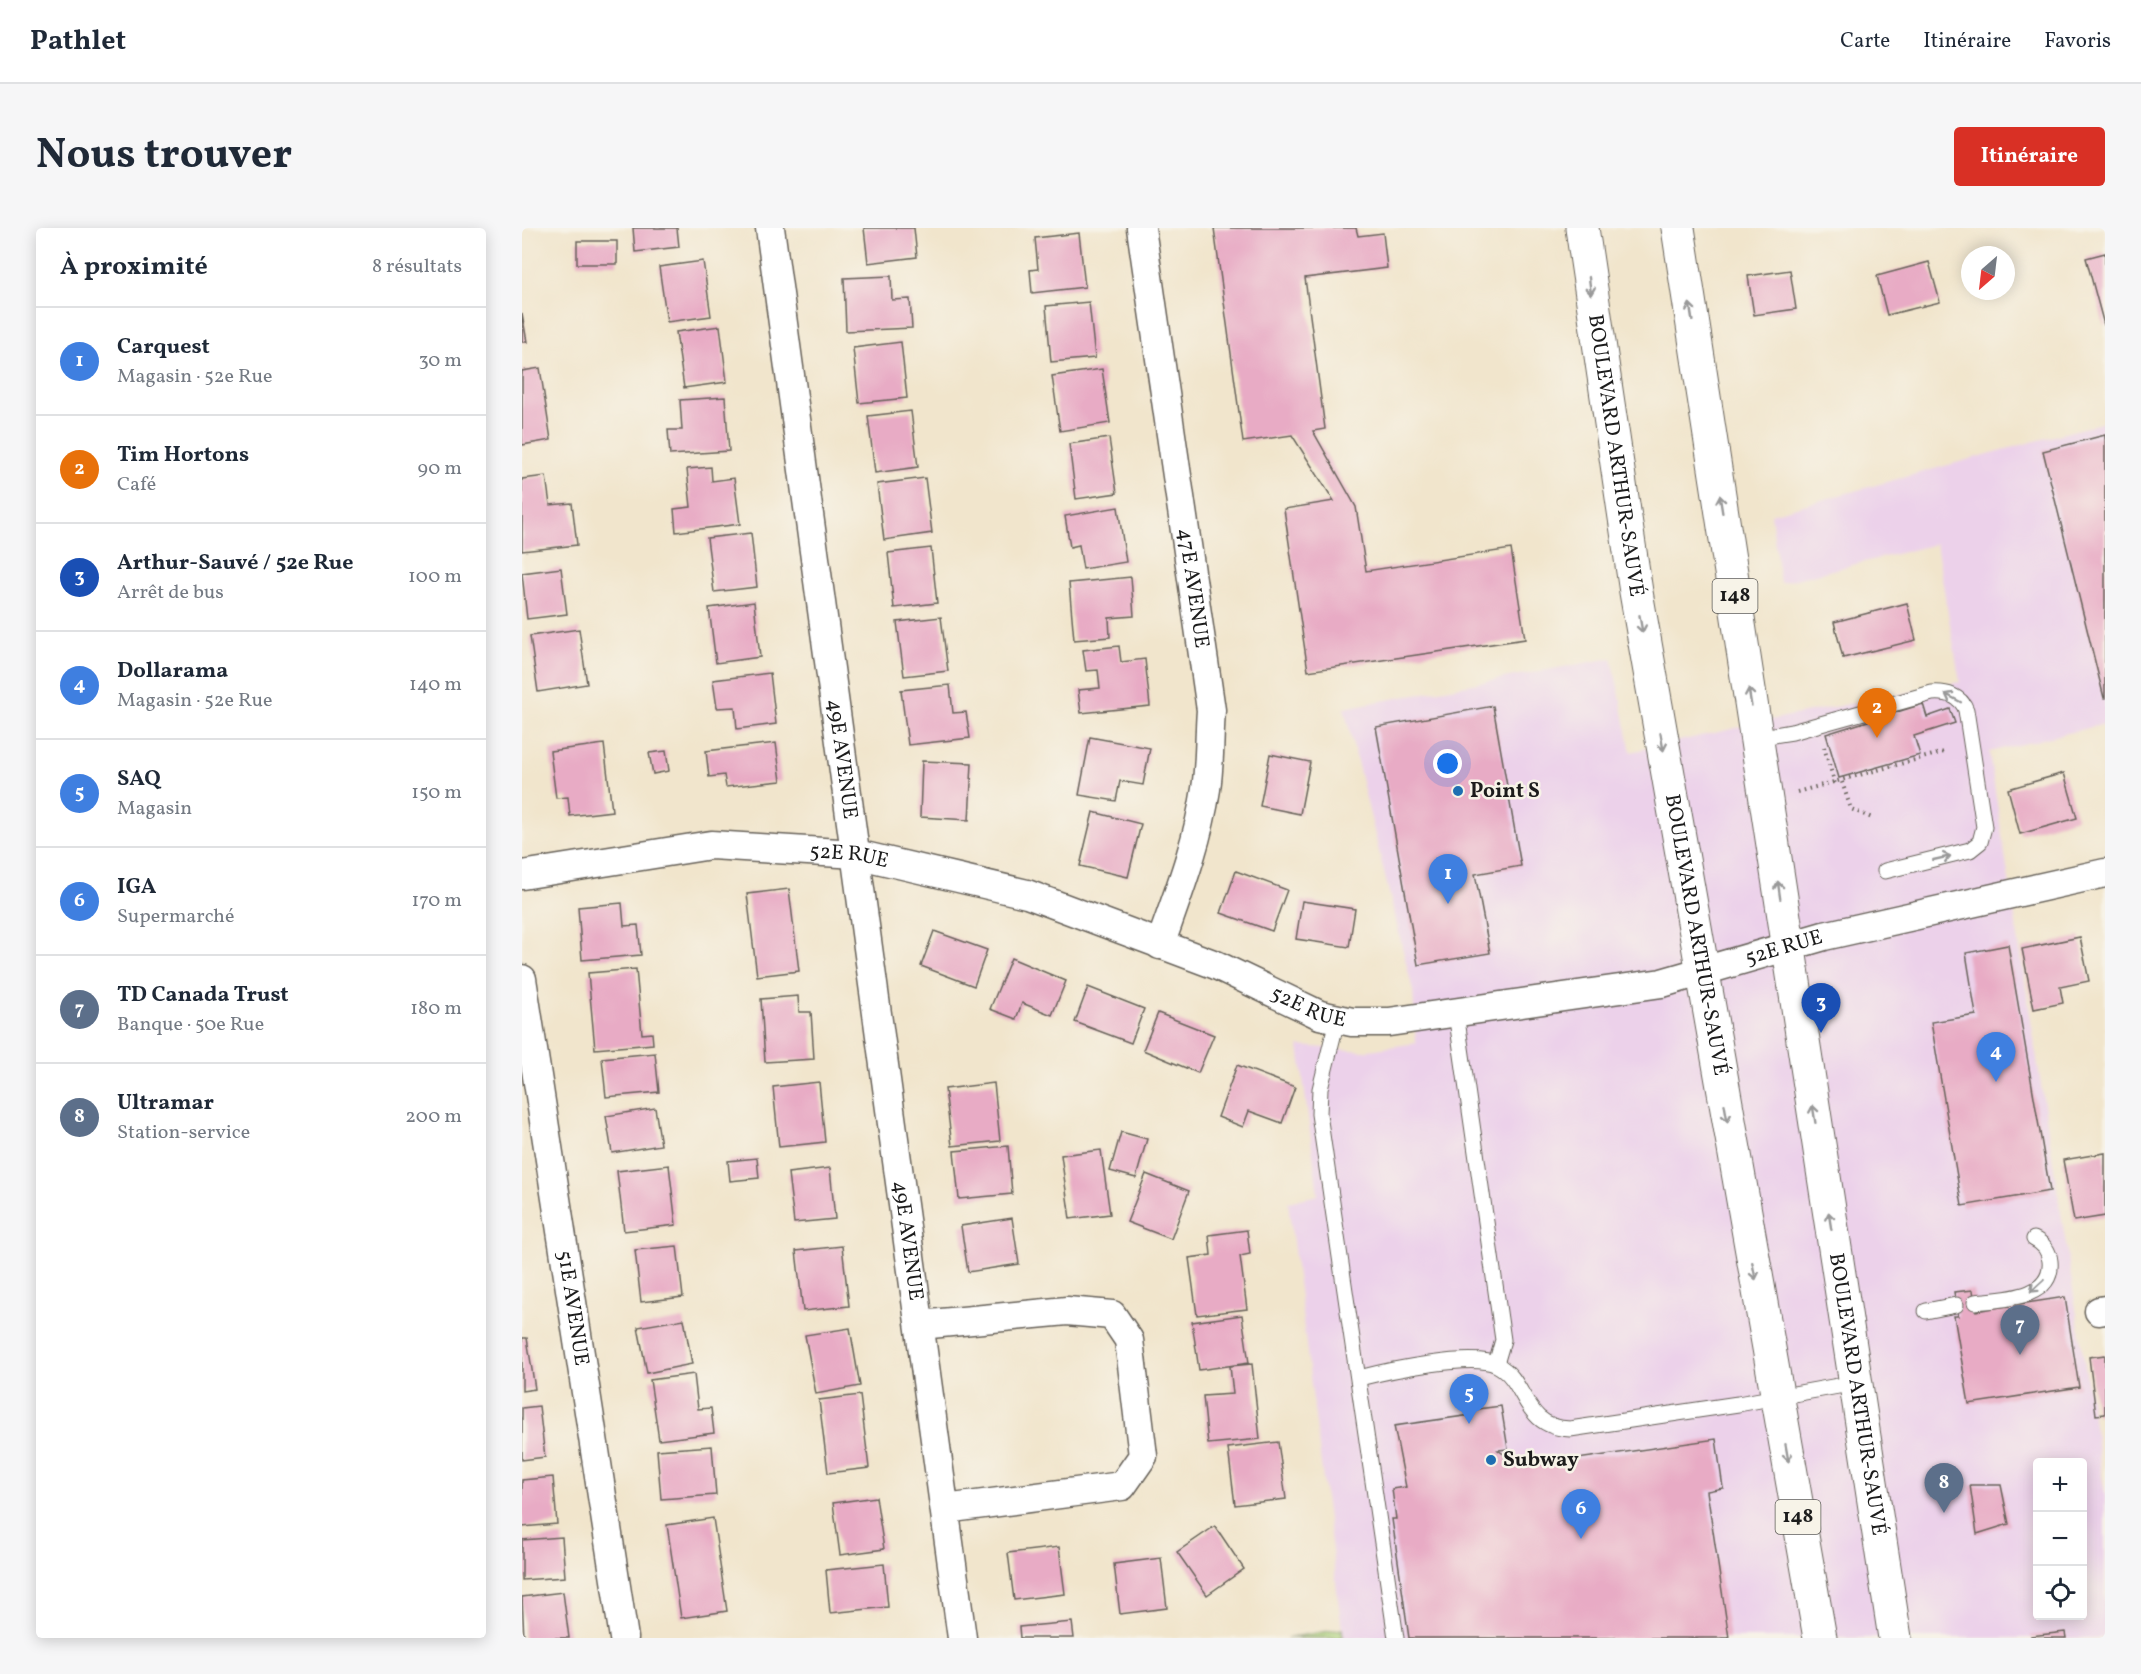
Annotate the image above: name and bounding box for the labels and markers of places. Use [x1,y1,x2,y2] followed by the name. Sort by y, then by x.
[1858,688,1896,738] pin: 2
[1470,777,1540,806] place label: Point S
[1451,784,1465,798] marker: Point S
[1428,854,1468,904] pin: 1
[1802,984,1840,1033] pin: 3
[1976,1032,2016,1082] pin: 4
[2000,1306,2040,1355] pin: 7
[1450,1374,1488,1424] pin: 5
[1503,1446,1579,1475] place label: Subway
[1484,1453,1498,1467] marker: Subway
[1924,1464,1964,1513] pin: 8
[1562,1490,1600,1539] pin: 6

